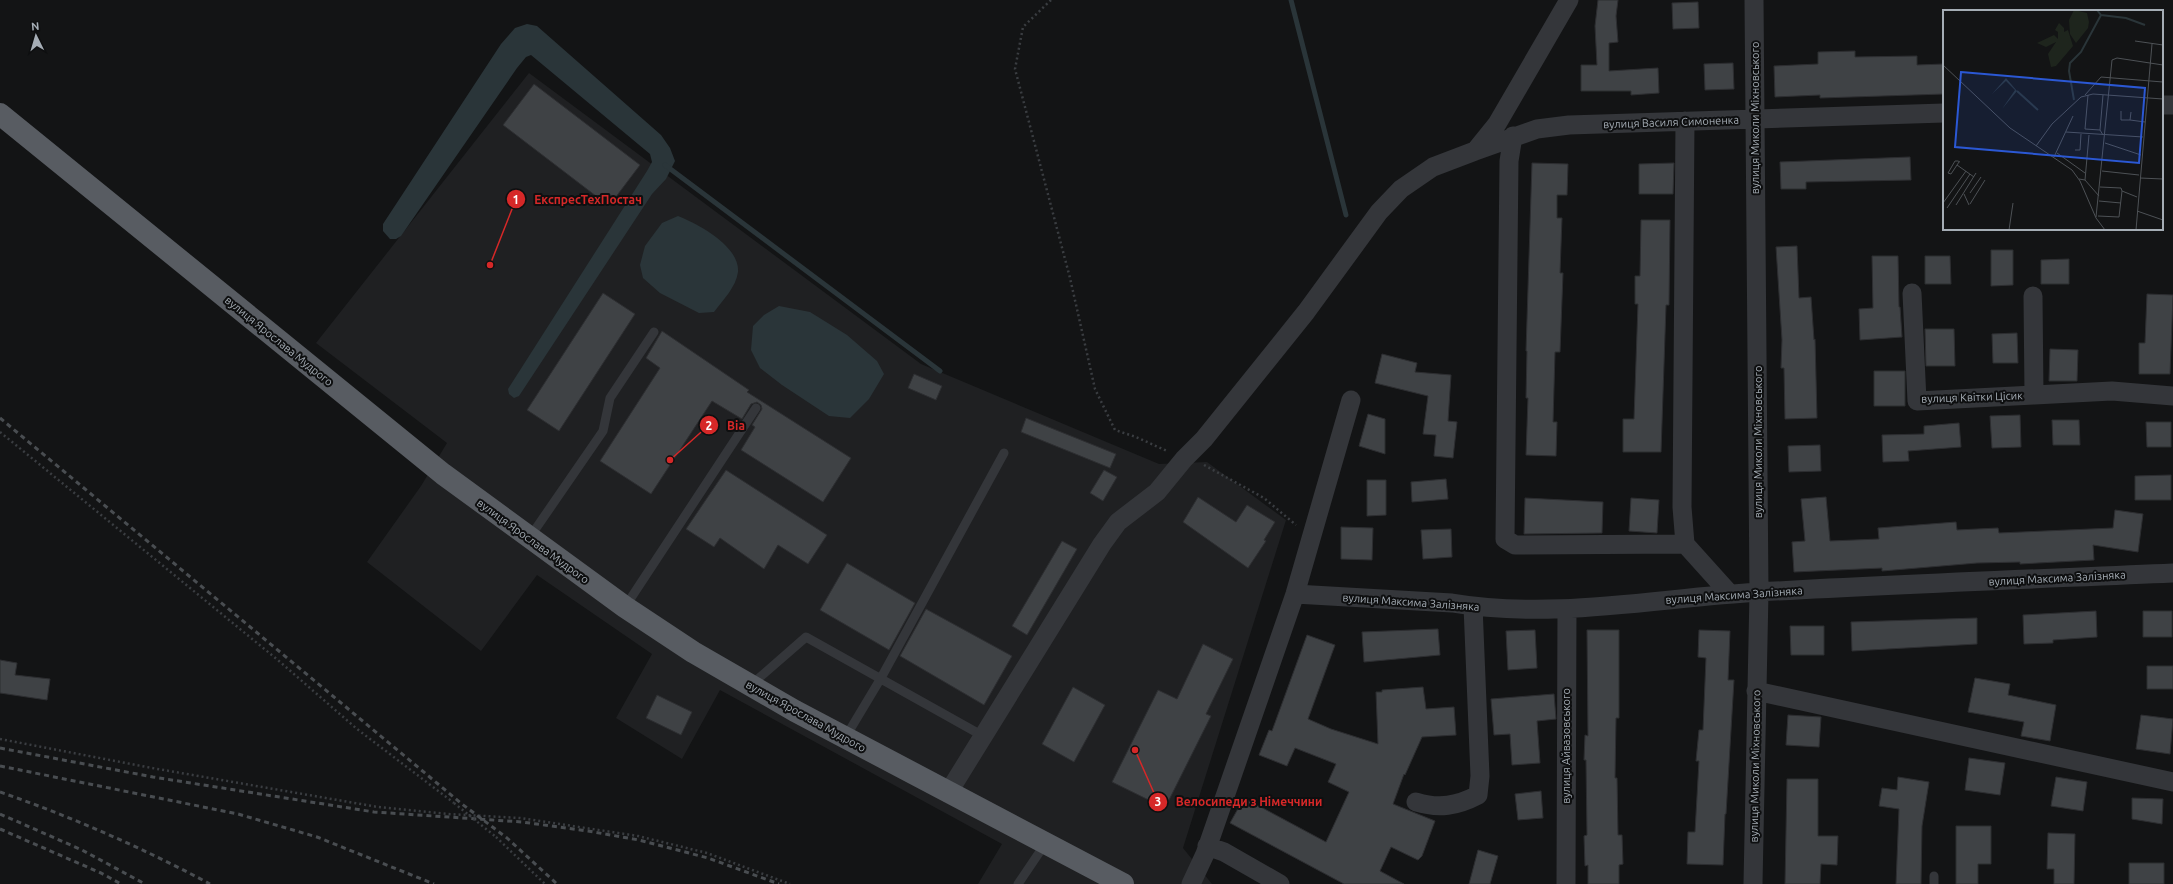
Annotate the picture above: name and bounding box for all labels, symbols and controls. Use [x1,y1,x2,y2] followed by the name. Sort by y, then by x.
[1943,10,2163,230] inset map
[16,16,56,56] north arrow
[31,20,40,32] text: N
[1749,42,1761,194] street label: вулиця Миколи Міхновського
[1603,114,1739,130] street label: вулиця Василя Симоненка
[506,187,650,211] callout: ЕкспресТехПостач
[513,193,519,206] text: 1
[534,193,642,206] text: ЕкспресТехПостач
[223,294,335,388] street label: вулиця Ярослава Мудрого
[1752,366,1764,518] street label: вулиця Миколи Міхновського
[1921,389,2023,405] street label: вулиця Квітки Цісик
[699,413,753,437] callout: Віа
[706,419,713,432] text: 2
[727,419,745,432] text: Віа
[475,496,591,586] street label: вулиця Ярослава Мудрого
[1988,568,2126,588] street label: вулиця Максима Залізняка
[1665,584,1803,606] street label: вулиця Максима Залізняка
[1342,591,1480,613] street label: вулиця Максима Залізняка
[744,678,868,754] street label: вулиця Ярослава Мудрого
[1560,688,1572,804] street label: вулиця Айвазовського
[1748,690,1762,842] street label: вулиця Миколи Міхновського
[1148,790,1330,814] callout: Велосипеди з Німеччини
[1155,795,1161,808] text: 3
[1176,795,1322,808] text: Велосипеди з Німеччини

